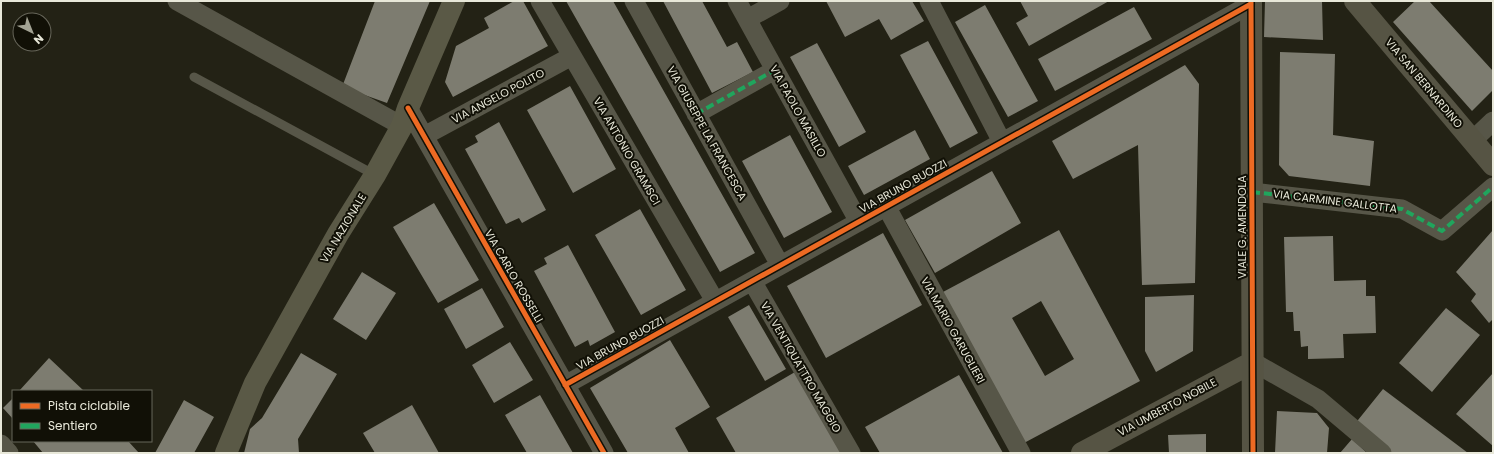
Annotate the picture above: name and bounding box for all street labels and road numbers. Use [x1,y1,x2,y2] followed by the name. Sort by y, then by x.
[1382,35,1467,132] street label: VIA SAN BERNARDINO
[766,62,830,160] street label: VIA PAOLO MASILLO
[663,63,751,204] street label: VIA GIUSEPPE LA FRANCESCA
[449,65,548,127] street label: VIA ANGELO POLITO
[590,94,664,208] street label: VIA ANTONIO GRAMSCI
[856,155,950,217] street label: VIA BRUNO BUOZZI
[1234,175,1250,279] street label: VIALE G. AMENDOLA
[1272,185,1399,217] street label: VIA CARMINE GALLOTTA
[316,190,370,266] street label: VIA NAZIONALE
[481,226,547,326] street label: VIA CARLO ROSSELLI
[917,274,989,386] street label: VIA MARIO GARUGLIERI
[757,298,845,436] street label: VIA VENTIQUATTRO MAGGIO
[573,312,667,374] street label: VIA BRUNO BUOZZI
[1115,374,1219,440] street label: VIA UMBERTO NOBILE

